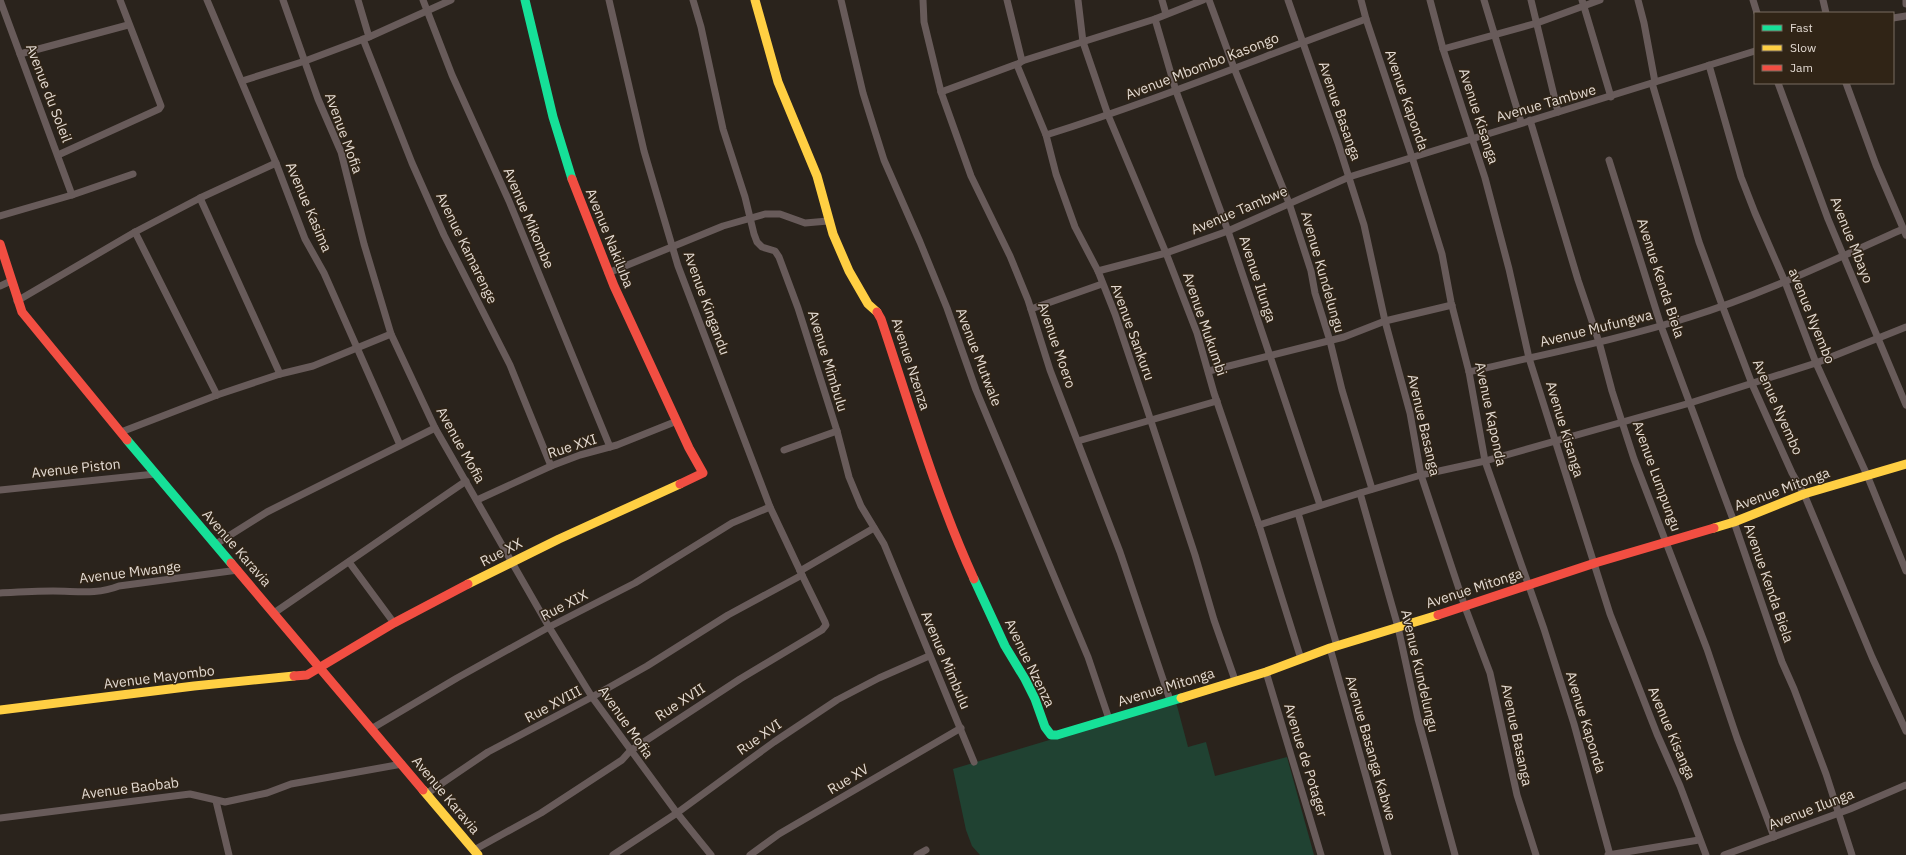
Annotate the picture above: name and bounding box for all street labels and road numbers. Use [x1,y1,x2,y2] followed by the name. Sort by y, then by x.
[1123,28,1281,104] street label: Avenue Mbombo Kasongo
[22,41,76,145] street label: Avenue du Soleil
[1381,47,1433,153] street label: Avenue Kaponda
[1315,59,1366,163] street label: Avenue Basanga
[1455,66,1503,167] street label: Avenue Kisanga
[1494,80,1598,126] street label: Avenue Tambwe
[321,90,367,176] street label: Avenue Mofia
[282,159,336,255] street label: Avenue Kasima
[500,165,558,271] street label: Avenue Mikombe
[1188,181,1290,238] street label: Avenue Tambwe
[582,186,638,291] street label: Avenue Nakiluba
[432,189,502,307] street label: Avenue Kamarenge
[1826,194,1878,286] street label: Avenue Mbayo
[1297,209,1349,335] street label: Avenue Kundelungu
[1633,216,1689,341] street label: Avenue Kenda Biela
[1236,233,1281,325] street label: Avenue Ilunga
[680,249,734,357] street label: Avenue Kingandu
[1785,266,1839,367] street label: avenue Nyembo
[1179,270,1231,378] street label: Avenue Mukumbi
[1107,281,1159,383] street label: Avenue Sankuru
[1034,300,1080,391] street label: Avenue Moero
[952,305,1006,409] street label: Avenue Mutwale
[1538,305,1655,351] street label: Avenue Mufungwa
[804,308,852,414] street label: Avenue Mimbulu
[888,316,935,413] street label: Avenue Nzenza
[1749,356,1807,458] street label: Avenue Nyembo
[1471,360,1511,468] street label: Avenue Kaponda
[1404,372,1445,478] street label: Avenue Basanga
[1542,379,1588,480] street label: Avenue Kisanga
[433,404,490,487] street label: Avenue Mofia
[1629,418,1685,534] street label: Avenue Lumpungu
[545,430,599,462] street label: Rue XXI
[31,454,121,482] street label: Avenue Piston
[1732,463,1833,515] street label: Avenue Mitonga
[199,506,276,591] street label: Avenue Karavia
[1740,521,1798,645] street label: Avenue Kenda Biela
[477,534,526,570] street label: Rue XX
[78,557,182,587] street label: Avenue Mwange
[1423,564,1525,612] street label: Avenue Mitonga
[537,585,591,625] street label: Rue XIX
[917,608,975,712] street label: Avenue Mimbulu
[1397,608,1443,734] street label: Avenue Kundelungu
[1001,616,1059,711] street label: Avenue Nzenza
[102,661,216,693] street label: Avenue Mayombo
[1115,664,1217,710] street label: Avenue Mitonga
[1562,669,1610,776] street label: Avenue Kaponda
[1342,674,1400,823] street label: Avenue Basanga Kabwe
[652,679,708,725] street label: Rue XVII
[521,682,585,726] street label: Rue XVIII
[594,682,658,762] street label: Avenue Mofia
[1497,682,1537,788] street label: Avenue Basanga
[1644,684,1700,783] street label: Avenue Kisanga
[1280,701,1332,819] street label: Avenue de Potager
[733,715,785,759] street label: Rue XVI
[408,752,484,838] street label: Avenue Karavia
[824,759,872,798] street label: Rue XV
[80,773,180,803] street label: Avenue Baobab
[1766,784,1857,834] street label: Avenue Ilunga

